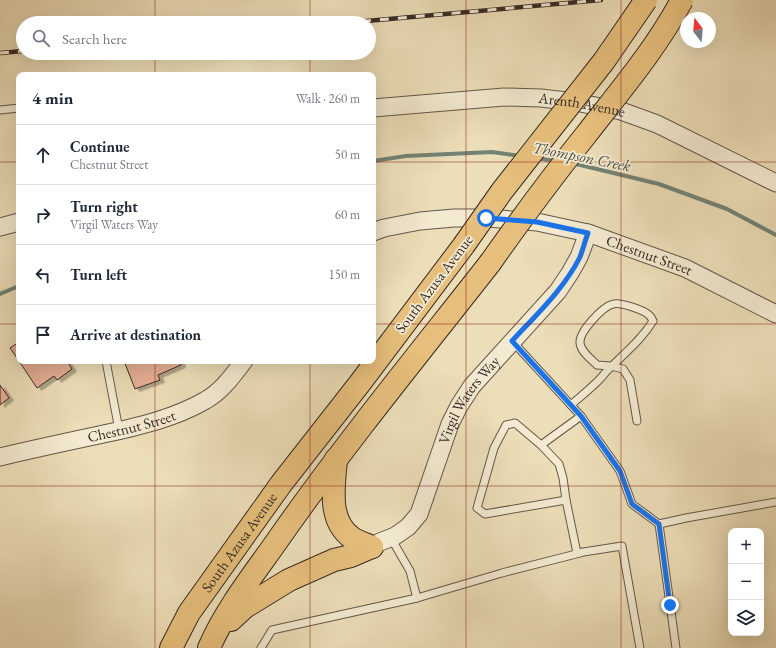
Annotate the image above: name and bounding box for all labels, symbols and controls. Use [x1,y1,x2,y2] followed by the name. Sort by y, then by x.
[680,12,716,48] north arrow
[16,16,376,60] search box
[30,27,52,49] icon: search
[62,29,127,48] text: Search here
[32,87,73,109] text: 4 min
[537,88,629,121] street label: Arenth Avenue
[296,90,360,107] text: Walk · 260 m
[70,137,130,156] text: Continue
[531,137,633,176] water label: Thompson Creek
[32,144,54,166] icon: ahead
[335,146,360,163] text: 50 m
[70,156,148,173] text: Chestnut Street
[70,197,138,216] text: Turn right
[32,204,54,226] icon: right
[335,206,360,223] text: 60 m
[477,209,495,227] route start
[70,216,158,233] text: Virgil Waters Way
[604,230,696,279] street label: Chestnut Street
[390,231,477,337] street label: South Azusa Avenue
[32,264,54,286] icon: left
[70,265,127,284] text: Turn left
[329,266,360,283] text: 150 m
[32,324,54,346] icon: arrive
[70,325,201,344] text: Arrive at destination
[434,351,504,446] street label: Virgil Waters Way
[86,405,178,446] street label: Chestnut Street
[197,488,281,596] street label: South Azusa Avenue
[728,528,764,636] map controls
[728,528,764,564] button: +
[728,564,764,600] button: −
[661,596,679,614] route end
[728,600,764,636] button: layers

